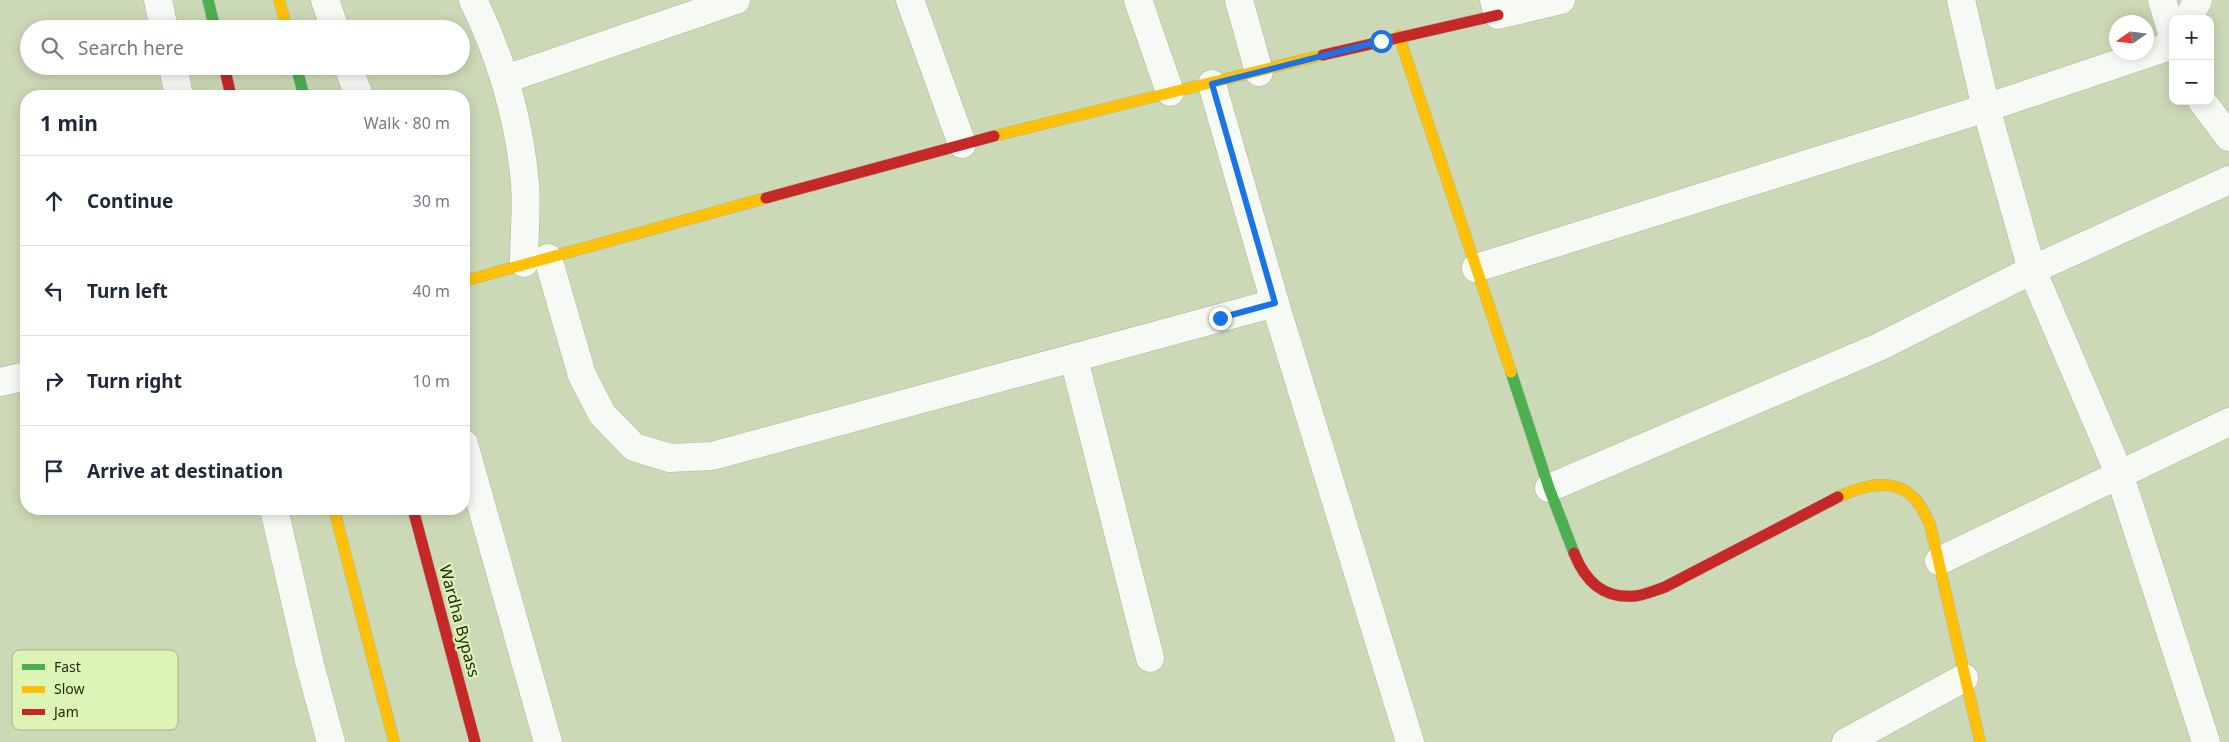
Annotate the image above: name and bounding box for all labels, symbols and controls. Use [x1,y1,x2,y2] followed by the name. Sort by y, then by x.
[2109,15,2154,60] north arrow
[2169,15,2214,105] map controls
[2169,15,2214,60] button: +
[20,20,470,75] search box
[1370,30,1393,53] route start
[38,34,66,62] icon: search
[78,35,184,61] text: Search here
[2169,60,2214,105] button: −
[40,109,98,137] text: 1 min
[364,112,450,134] text: Walk · 80 m
[40,187,68,215] icon: ahead
[87,188,173,214] text: Continue
[413,190,450,212] text: 30 m
[40,277,68,305] icon: left
[87,278,168,304] text: Turn left
[413,280,450,302] text: 40 m
[1209,307,1232,330] route end
[40,367,68,395] icon: right
[87,368,182,394] text: Turn right
[413,370,450,392] text: 10 m
[40,457,68,485] icon: arrive
[87,458,283,484] text: Arrive at destination
[434,562,486,680] street label: Wardha Bypass
[12,650,178,730] legend
[54,657,81,676] text: Fast
[54,679,85,698] text: Slow
[52,702,79,721] text: Jam

